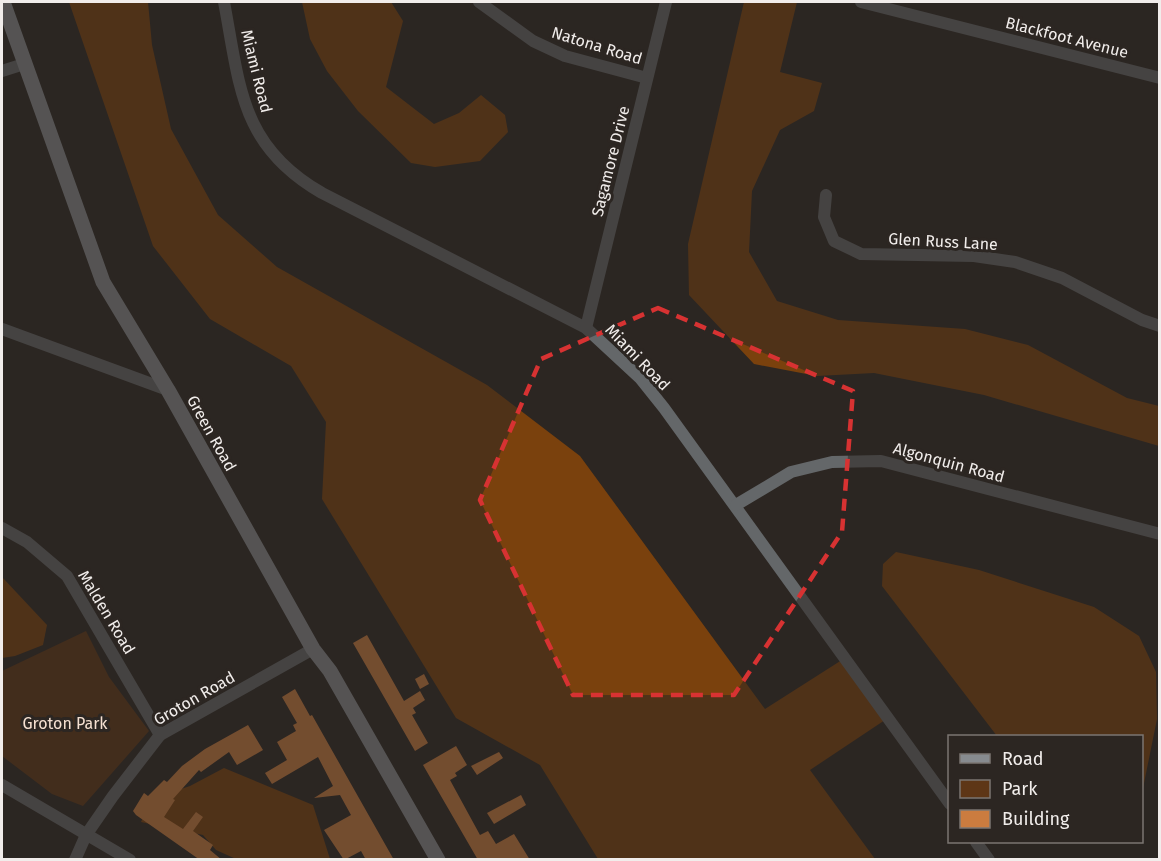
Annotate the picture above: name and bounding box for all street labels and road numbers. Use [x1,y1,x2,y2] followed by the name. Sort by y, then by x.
[1004,13,1130,62] street label: Blackfoot Avenue
[549,23,644,68] street label: Natona Road
[237,28,276,115] street label: Miami Road
[588,104,633,218] street label: Sagamore Drive
[888,229,998,254] street label: Glen Russ Lane
[601,320,674,395] street label: Miami Road
[183,392,240,474] street label: Green Road
[891,438,1007,486] street label: Algonquin Road
[74,567,139,658] street label: Malden Road
[150,668,238,729] street label: Groton Road

